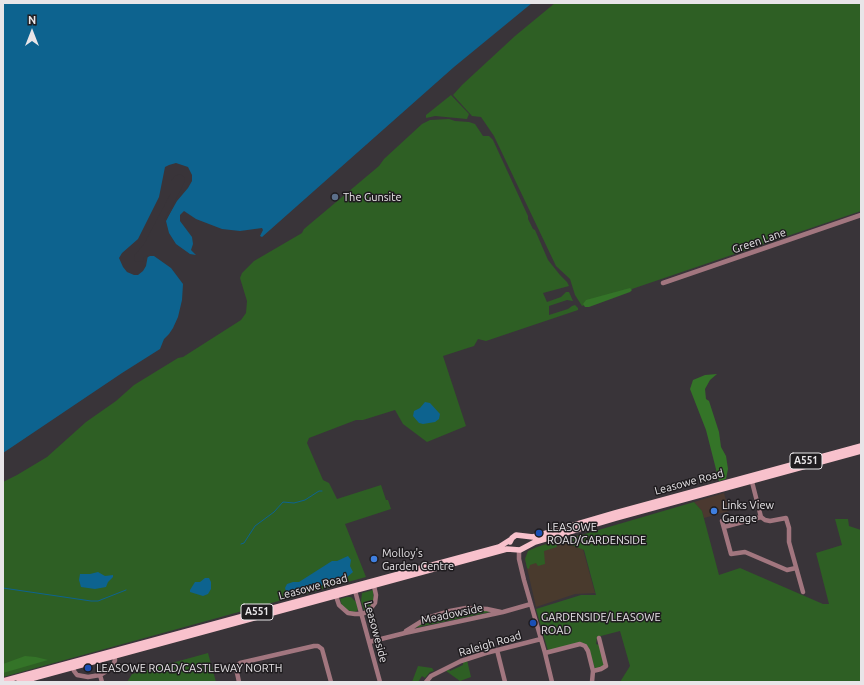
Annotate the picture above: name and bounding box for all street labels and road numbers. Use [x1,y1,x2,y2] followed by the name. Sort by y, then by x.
[730,226,788,256] street label: Green Lane
[790,453,822,469] road number: A551
[653,466,725,498] street label: Leasowe Road
[277,571,349,603] street label: Leasowe Road
[361,600,391,664] street label: Leasoweside
[420,601,484,627] street label: Meadowside
[241,604,273,620] road number: A551
[457,629,523,659] street label: Raleigh Road

